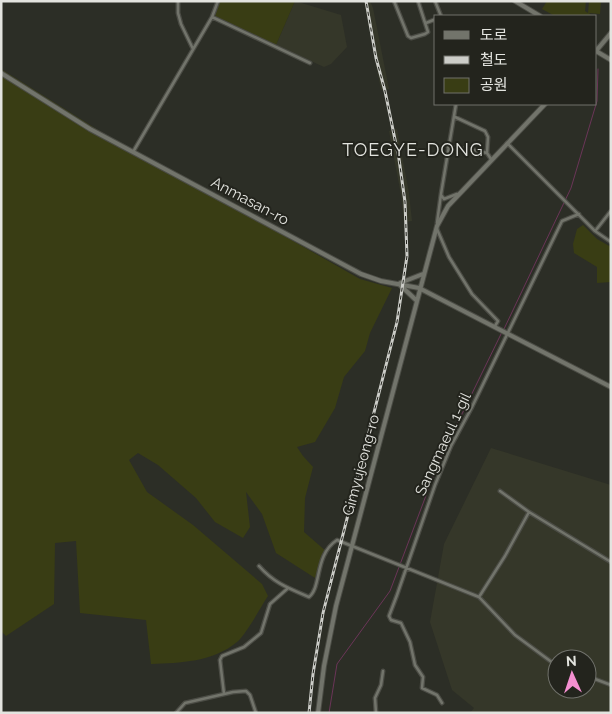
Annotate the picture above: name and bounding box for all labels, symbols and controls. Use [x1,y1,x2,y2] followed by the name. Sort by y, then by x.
[434,15,597,105] legend
[480,26,508,44] text: 도로
[480,51,508,69] text: 철도
[480,76,508,94] text: 공원
[342,139,484,160] district label: TOEGYE-DONG
[208,173,292,229] street label: Anmasan-ro
[411,389,475,498] street label: Sangmaeul 1-gil
[339,412,383,518] street label: Gimyujeong-ro
[547,649,597,699] north arrow
[566,653,577,669] text: N

